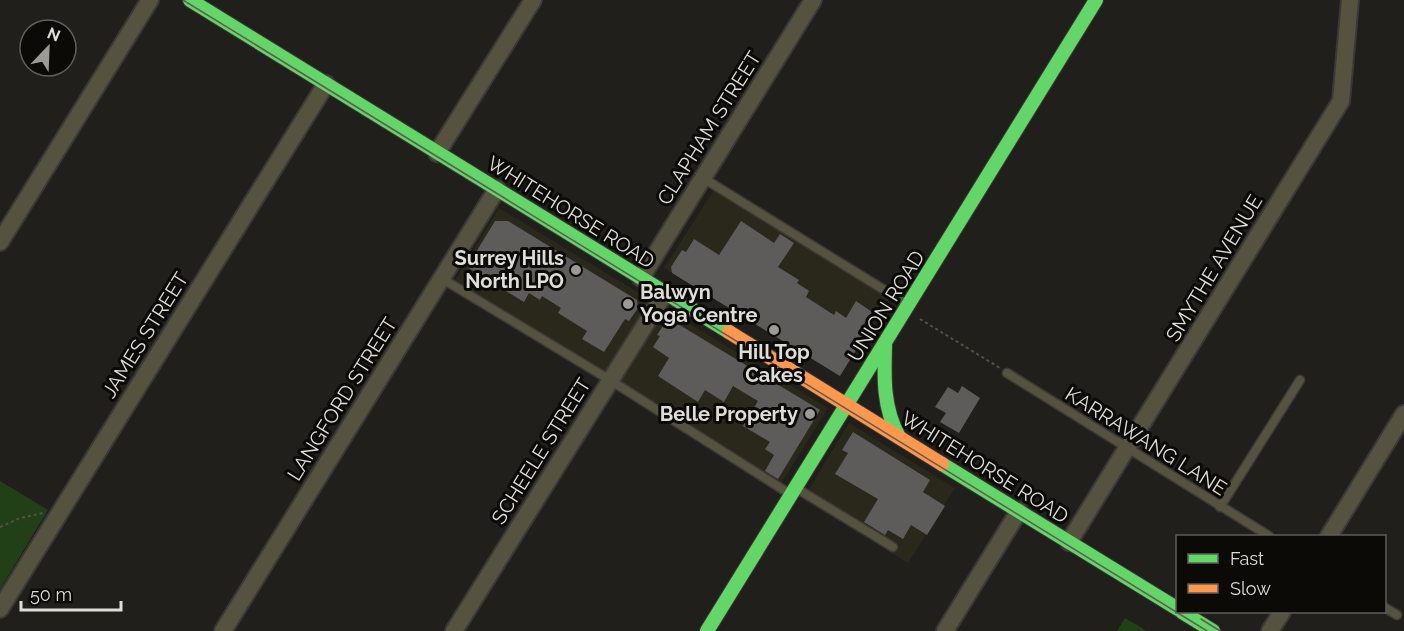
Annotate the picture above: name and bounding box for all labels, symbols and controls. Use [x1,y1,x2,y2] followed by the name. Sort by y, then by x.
[18,18,78,78] north arrow
[44,24,63,46] text: N
[652,47,766,209] street label: CLAPHAM STREET
[483,151,659,273] street label: WHITEHORSE ROAD
[1161,190,1267,346] street label: SMYTHE AVENUE
[455,246,564,293] place label: Surrey Hills North LPO
[842,246,930,366] street label: UNION ROAD
[569,263,583,277] marker: Surrey Hills North LPO
[97,268,193,402] street label: JAMES STREET
[640,280,757,327] place label: Balwyn Yoga Centre
[621,297,635,311] marker: Balwyn Yoga Centre
[282,313,402,485] street label: LANGFORD STREET
[767,323,781,337] marker: Hill Top Cakes
[738,340,810,387] place label: Hill Top Cakes
[486,373,596,529] street label: SCHEELE STREET
[1061,382,1231,500] street label: KARRAWANG LANE
[660,402,798,426] place label: Belle Property
[897,406,1073,528] street label: WHITEHORSE ROAD
[803,407,817,421] marker: Belle Property
[1176,535,1386,613] legend
[1230,548,1264,569] text: Fast
[21,574,122,612] scale bar
[1230,578,1271,599] text: Slow
[30,584,72,605] text: 50 m

